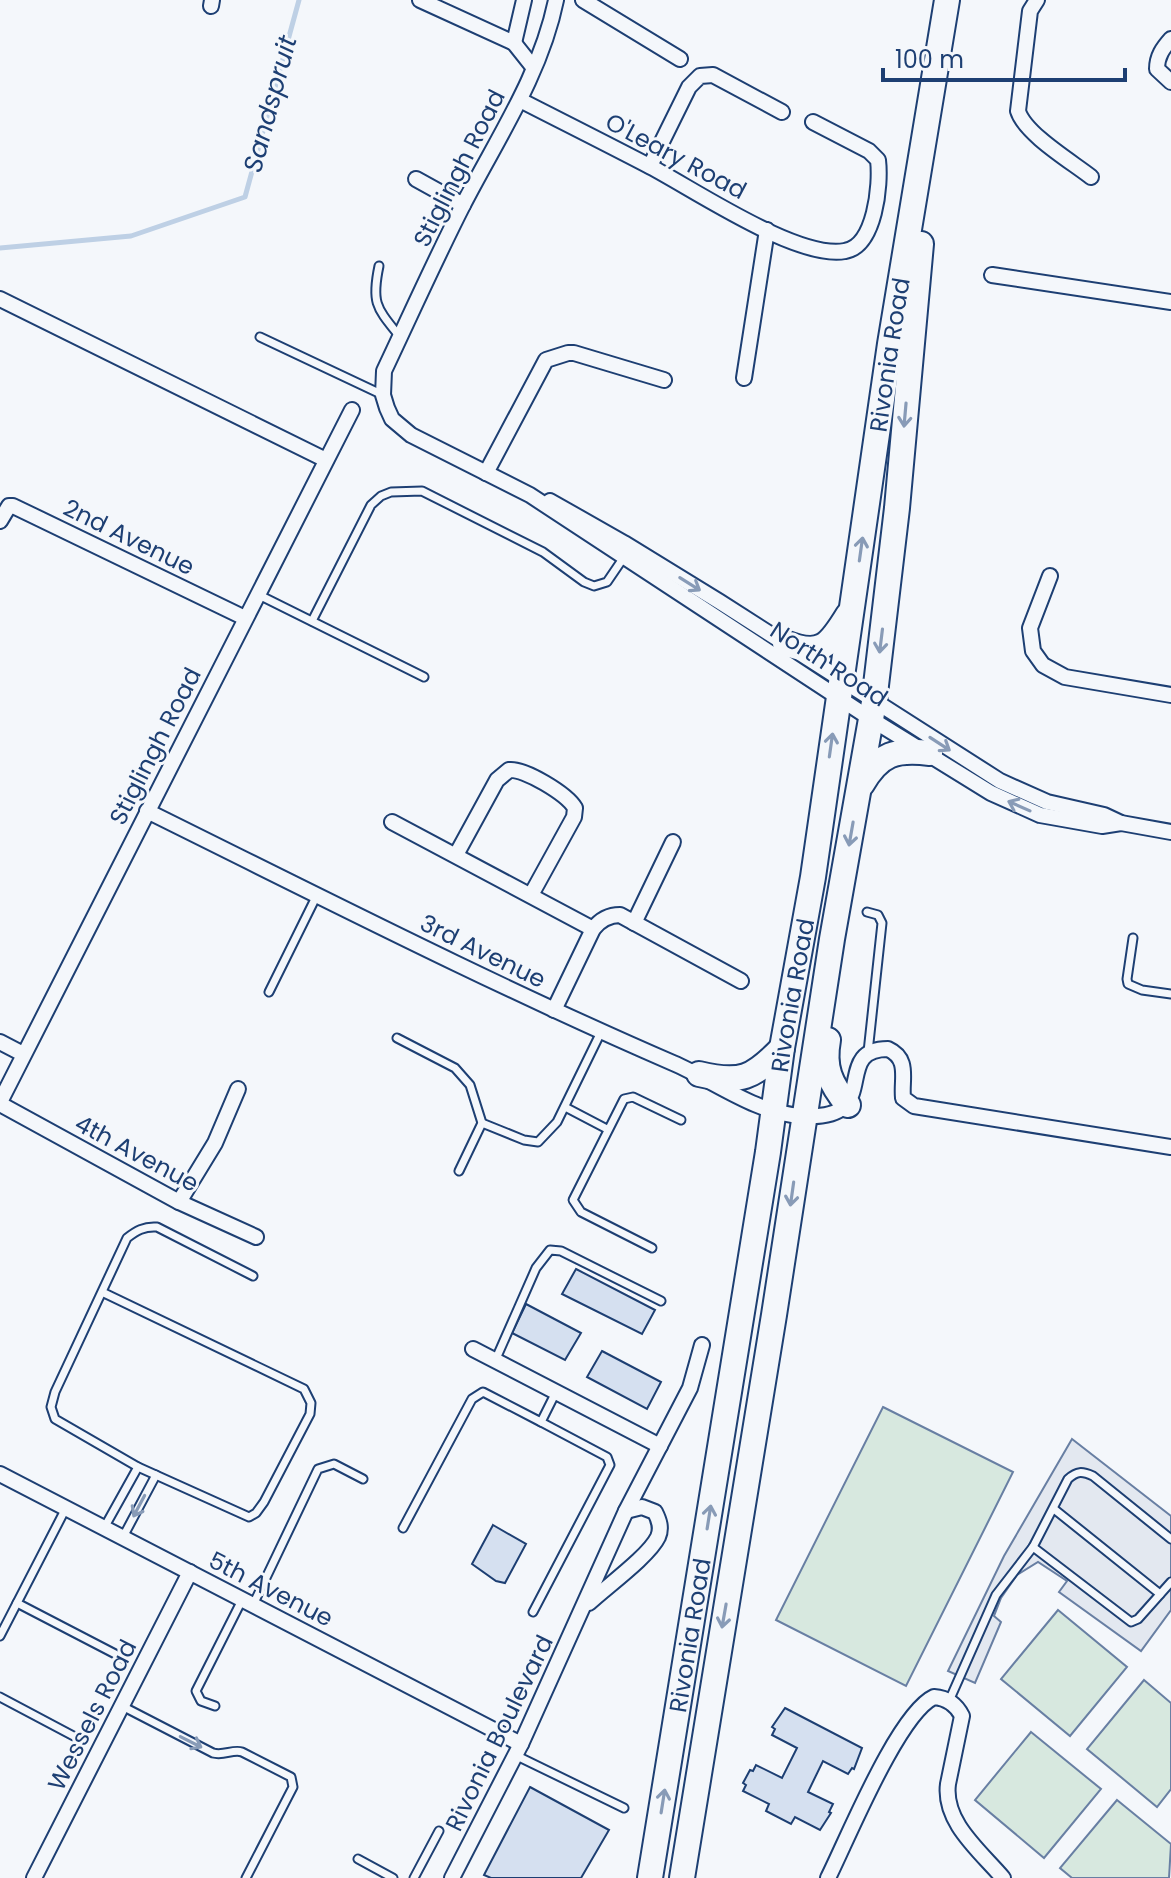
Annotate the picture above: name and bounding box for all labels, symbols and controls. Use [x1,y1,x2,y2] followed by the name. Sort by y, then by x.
[234,31,306,176] water label: Sandspruit
[883,32,1125,82] scale bar
[895,43,964,76] text: 100 m
[405,84,513,252] street label: Stiglingh Road
[600,105,752,207] street label: O'Leary Road
[861,275,917,434] street label: Rivonia Road
[898,401,913,428] one-way arrow
[58,491,200,583] street label: 2nd Avenue
[854,537,869,562] one-way arrow
[678,576,701,592] one-way arrow
[764,614,894,714] street label: North Road
[874,628,889,654] one-way arrow
[101,662,209,830] street label: Stiglingh Road
[824,733,839,758] one-way arrow
[928,736,951,752] one-way arrow
[1007,798,1031,813] one-way arrow
[842,821,857,846] one-way arrow
[415,906,551,996] street label: 3rd Avenue
[762,916,822,1074] street label: Rivonia Road
[69,1107,205,1199] street label: 4th Avenue
[784,1180,799,1206] one-way arrow
[131,1494,147,1518] one-way arrow
[702,1505,717,1530] one-way arrow
[203,1543,339,1635] street label: 5th Avenue
[661,1556,718,1715] street label: Rivonia Road
[715,1603,730,1628] one-way arrow
[437,1629,561,1837] street label: Rivonia Boulevard
[40,1634,144,1796] street label: Wessels Road
[178,1734,202,1750] one-way arrow
[656,1789,671,1814] one-way arrow

